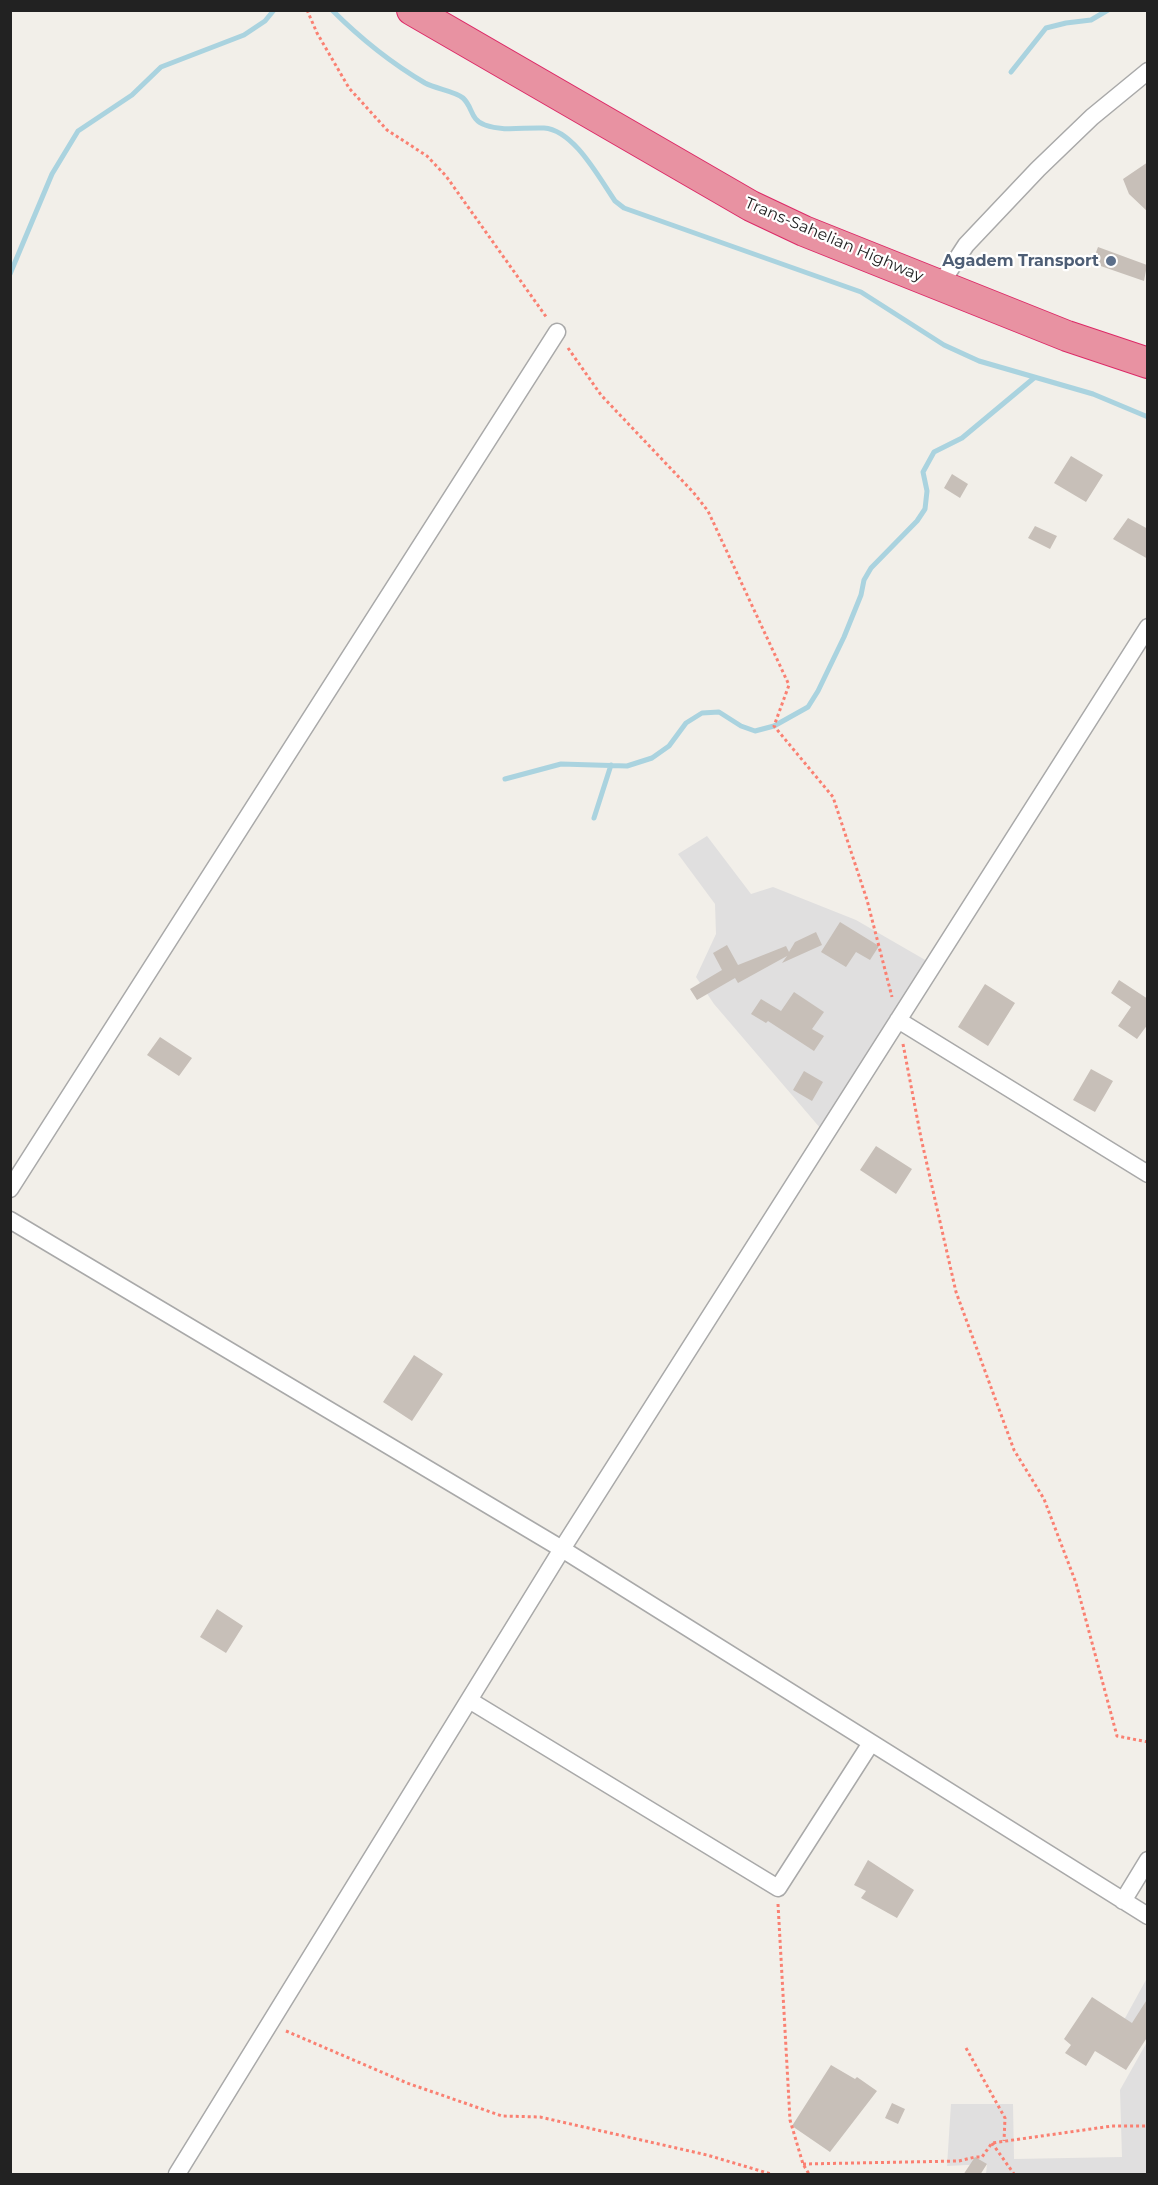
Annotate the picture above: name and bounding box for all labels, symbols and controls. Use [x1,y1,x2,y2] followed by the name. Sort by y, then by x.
[742,194,926,286] street label: Trans-Sahelian Highway
[942,251,1099,271] place label: Agadem Transport
[1104,254,1118,268] marker: Agadem Transport

